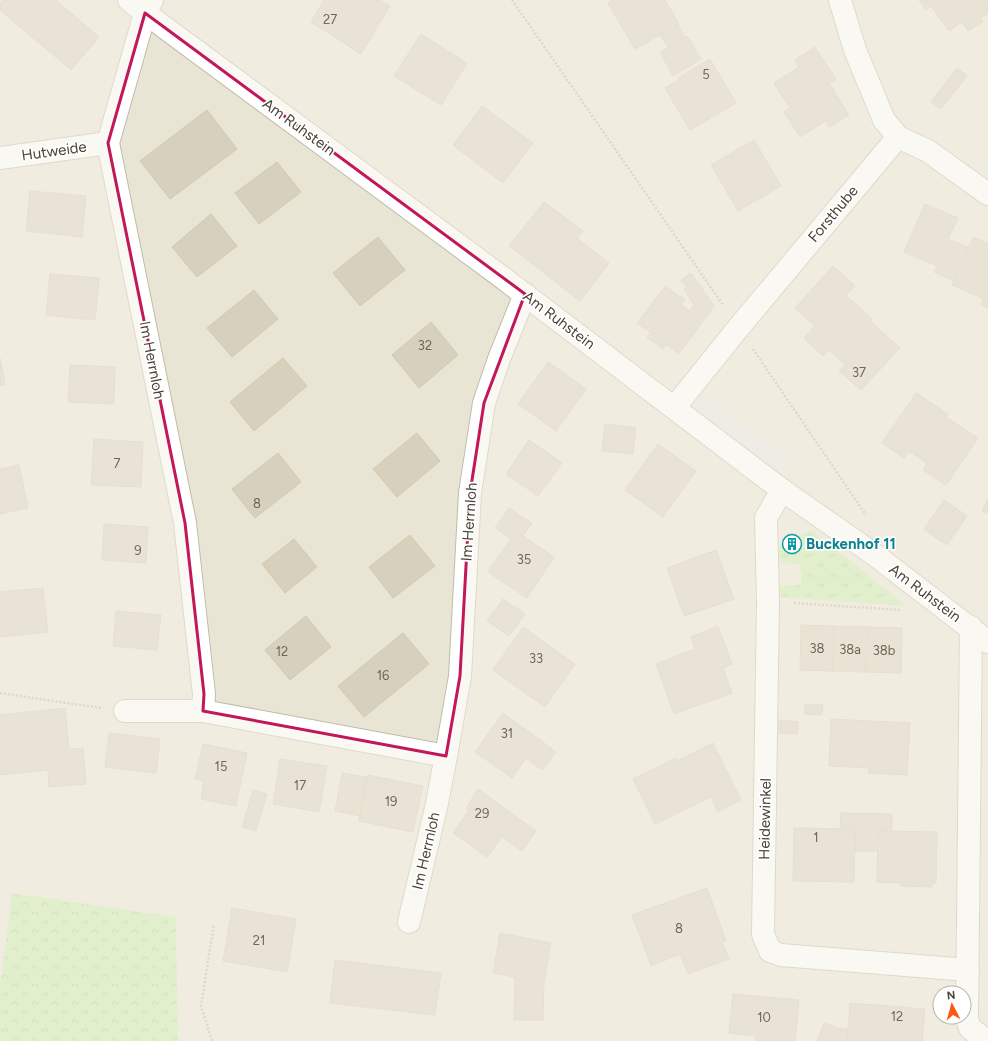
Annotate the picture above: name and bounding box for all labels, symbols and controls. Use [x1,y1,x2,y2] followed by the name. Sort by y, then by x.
[323,12,337,27] house number: 27
[702,67,710,82] house number: 5
[259,95,339,159] street label: Am Ruhstein
[20,138,88,164] street label: Hutweide
[804,182,862,246] street label: Forsthube
[519,287,599,353] street label: Am Ruhstein
[136,320,168,400] street label: Im Herrnloh
[418,338,432,353] house number: 32
[852,365,866,380] house number: 37
[114,456,121,471] house number: 7
[457,482,481,562] street label: Im Herrnloh
[253,496,261,511] house number: 8
[781,533,803,555] building icon: Buckenhof 11
[806,535,896,553] place label: Buckenhof 11
[134,543,142,558] house number: 9
[517,552,531,567] house number: 35
[885,560,965,626] street label: Am Ruhstein
[809,641,825,656] house number: 38
[839,642,861,657] house number: 38a
[873,643,896,658] house number: 38b
[276,644,288,659] house number: 12
[529,651,543,666] house number: 33
[377,668,389,683] house number: 16
[501,726,513,741] house number: 31
[215,759,227,774] house number: 15
[294,778,306,793] house number: 17
[755,778,775,860] street label: Heidewinkel
[385,794,397,809] house number: 19
[475,806,489,821] house number: 29
[408,811,444,891] street label: Im Herrnloh
[813,830,819,845] house number: 1
[675,921,683,936] house number: 8
[253,933,265,948] house number: 21
[932,985,972,1025] north arrow
[946,989,956,1002] text: N
[891,1009,903,1024] house number: 12
[757,1010,771,1025] house number: 10

